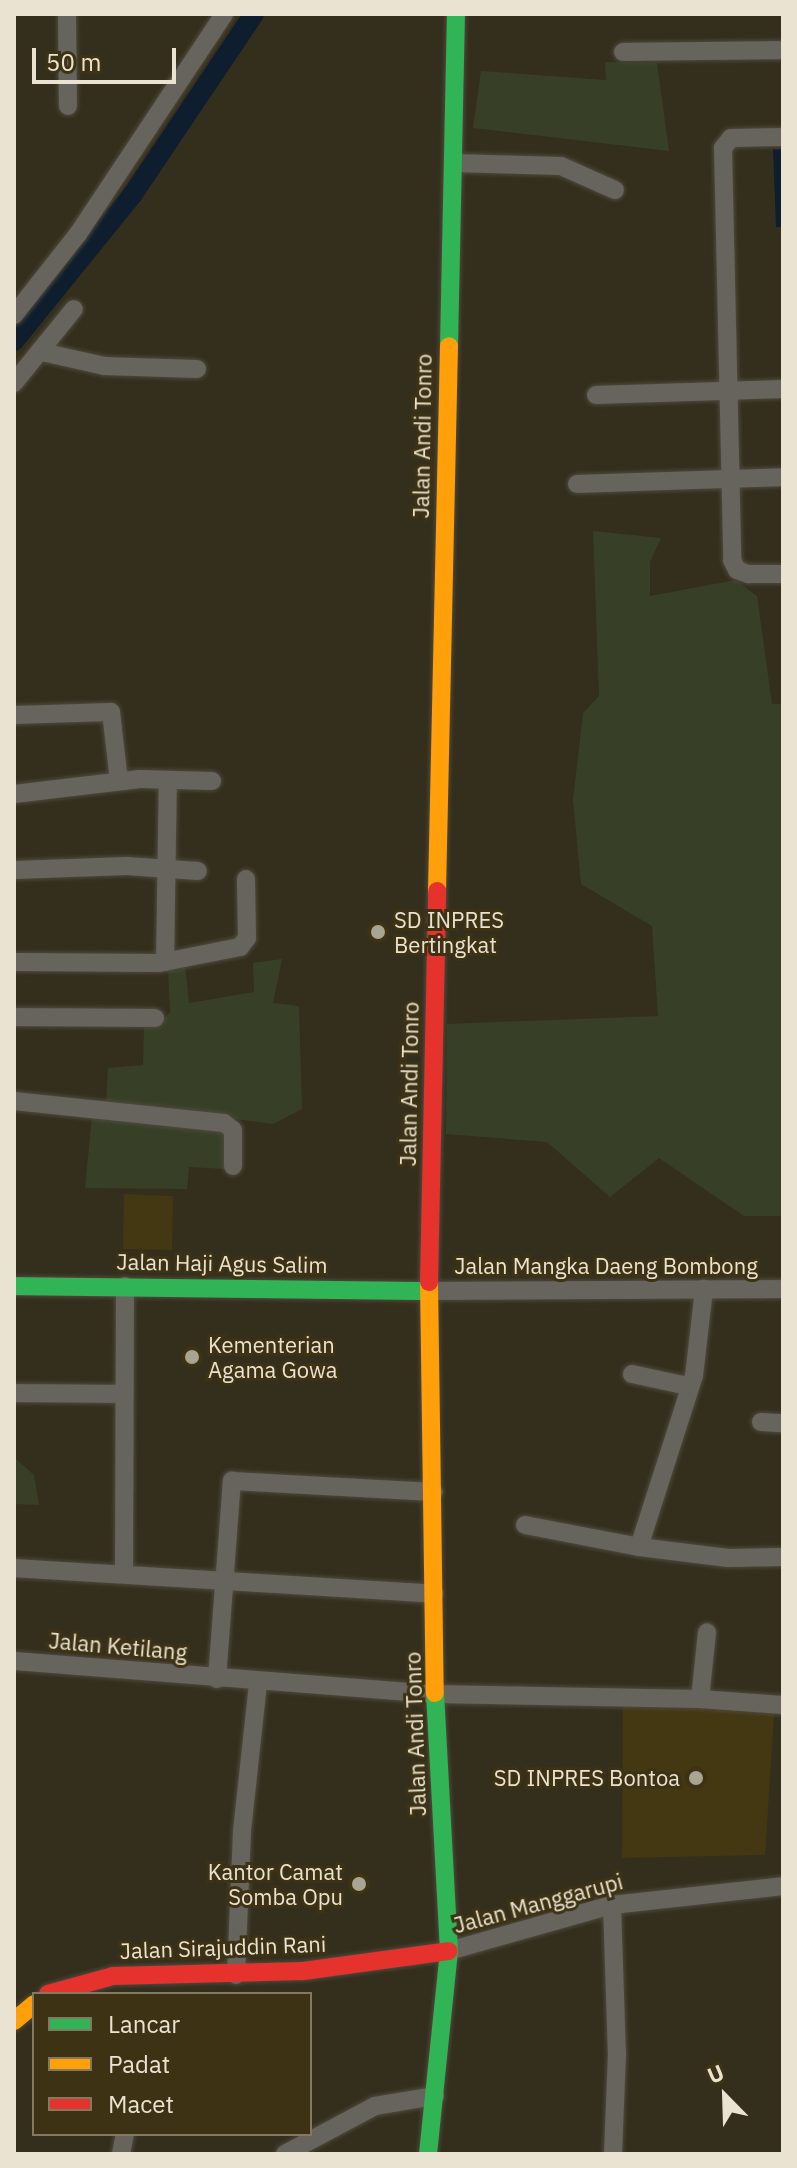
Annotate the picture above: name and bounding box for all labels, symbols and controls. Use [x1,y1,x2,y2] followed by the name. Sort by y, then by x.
[36,32,180,82] scale bar
[46,46,101,78] text: 50 m
[407,353,437,519] street label: Jalan Andi Tonro
[394,906,504,958] place label: SD INPRES Bertingkat
[369,923,387,941] marker: SD INPRES Bertingkat
[394,1001,424,1167] street label: Jalan Andi Tonro
[116,1248,328,1278] street label: Jalan Haji Agus Salim
[454,1253,758,1279] street label: Jalan Mangka Daeng Bombong
[208,1331,337,1382] place label: Kementerian Agama Gowa
[183,1348,201,1366] marker: Kementerian Agama Gowa
[48,1627,188,1665] street label: Jalan Ketilang
[399,1651,431,1817] street label: Jalan Andi Tonro
[494,1765,680,1791] place label: SD INPRES Bontoa
[687,1769,705,1787] marker: SD INPRES Bontoa
[208,1858,343,1910] place label: Kantor Camat Somba Opu
[450,1868,626,1938] street label: Jalan Manggarupi
[350,1875,368,1893] marker: Kantor Camat Somba Opu
[119,1930,327,1964] street label: Jalan Sirajuddin Rani
[32,1992,312,2136] legend
[108,2008,180,2040] text: Lancar
[108,2048,170,2080] text: Padat
[685,2056,765,2136] north arrow
[703,2057,728,2090] text: U
[108,2088,174,2120] text: Macet

